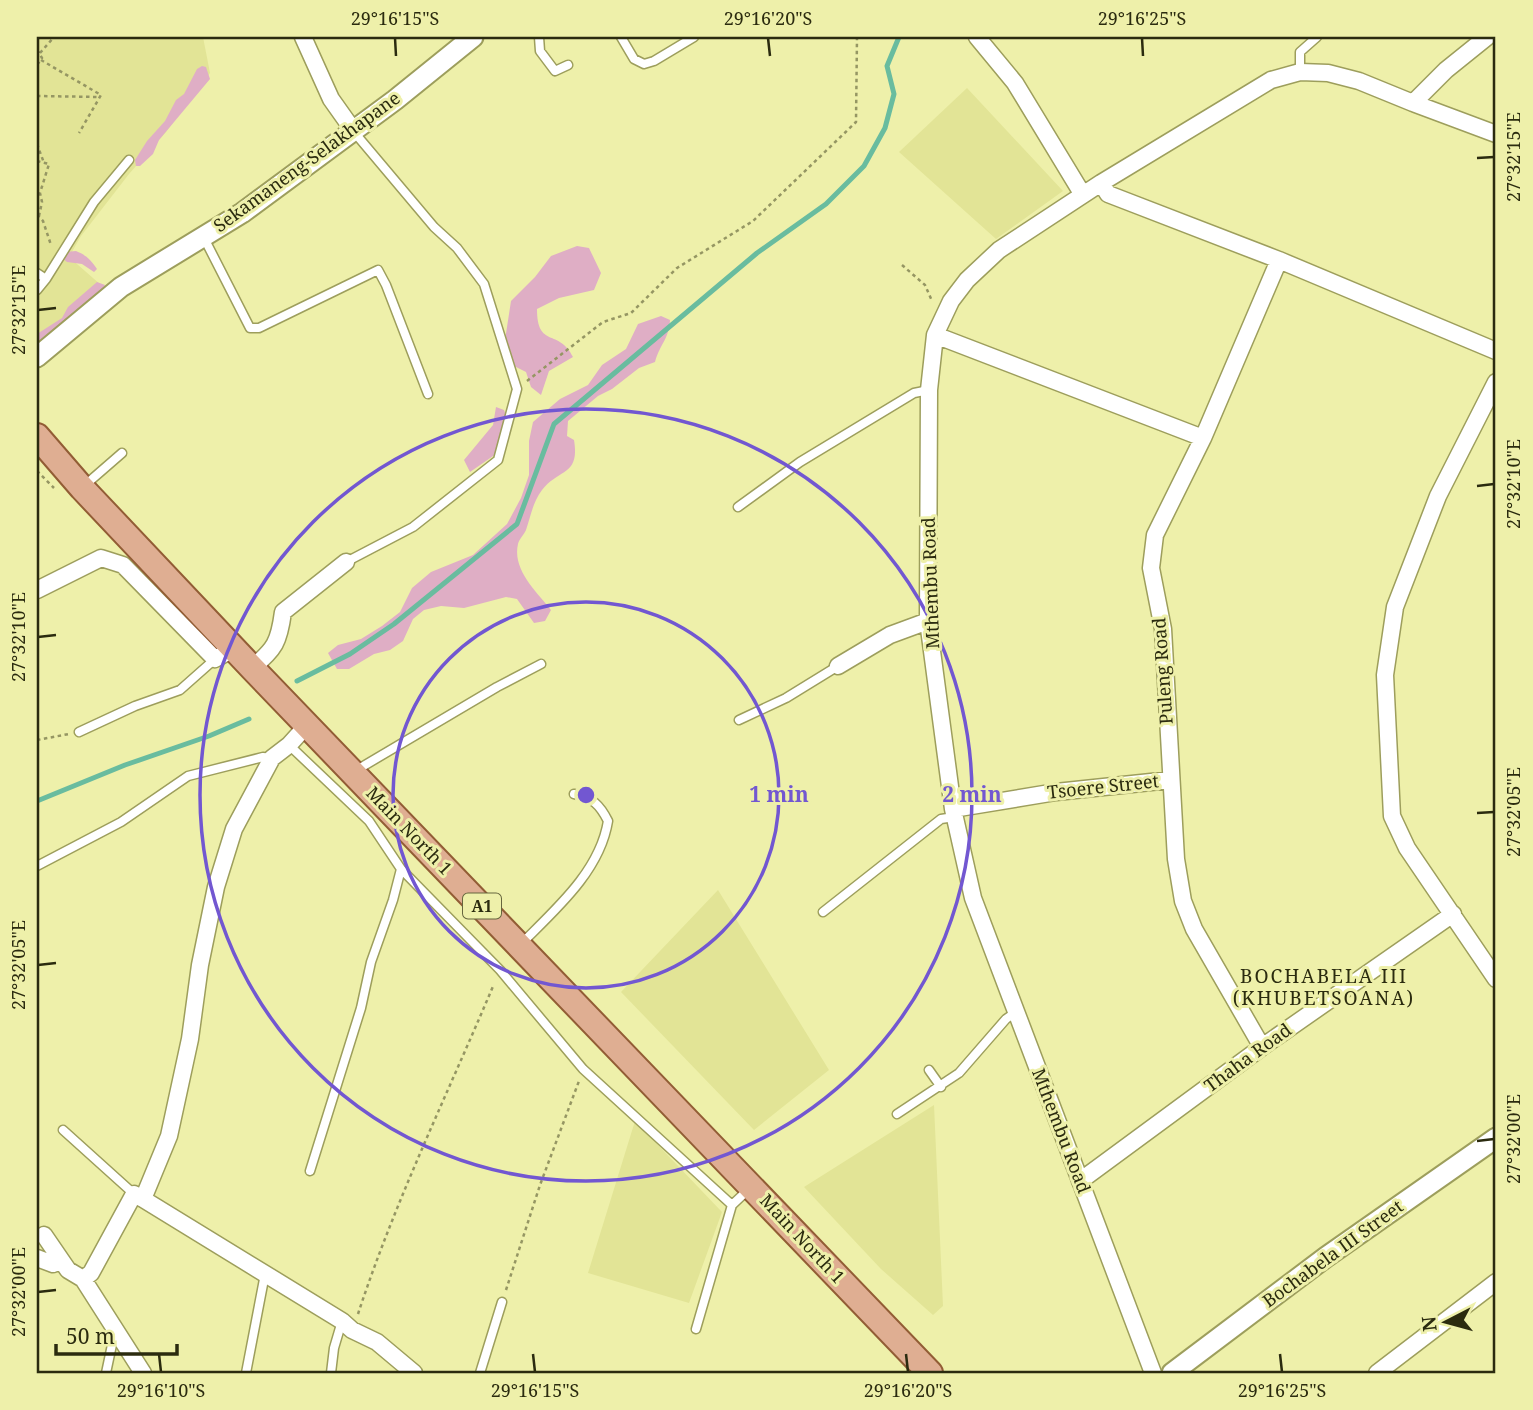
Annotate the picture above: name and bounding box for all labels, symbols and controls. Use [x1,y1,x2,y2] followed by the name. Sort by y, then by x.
[351,6,439,30] text: 29°16'15"S
[724,6,812,30] text: 29°16'20"S
[1098,6,1186,30] text: 29°16'25"S
[208,85,404,237] street label: Sekamaneng-Selakhapane
[1501,112,1525,202] text: 27°32'15"E
[6,265,30,355] text: 27°32'15"E
[1501,439,1525,529] text: 27°32'10"E
[916,517,944,649] street label: Mthembu Road
[6,592,30,682] text: 27°32'10"E
[1146,617,1178,725] street label: Puleng Road
[1501,767,1525,857] text: 27°32'05"E
[1046,768,1160,804] street label: Tsoere Street
[749,780,809,808] text: 1 min
[942,780,1002,808] text: 2 min
[361,781,458,880] street label: Main North 1
[574,783,598,807] centre of rings
[463,893,501,918] road number: A1
[6,920,30,1010] text: 27°32'05"E
[1233,963,1415,1011] district label: BOCHABELA III (KHUBETSOANA)
[1199,1017,1296,1097] street label: Thaha Road
[1027,1065,1097,1196] street label: Mthembu Road
[1501,1094,1525,1184] text: 27°32'00"E
[755,1188,850,1288] street label: Main North 1
[1257,1194,1408,1312] street label: Bochabela III Street
[6,1247,30,1337] text: 27°32'00"E
[1410,1288,1480,1358] north arrow
[56,1312,177,1356] scale bar
[1415,1315,1443,1333] text: N
[66,1322,115,1350] text: 50 m
[117,1378,205,1402] text: 29°16'10"S
[491,1378,579,1402] text: 29°16'15"S
[864,1378,952,1402] text: 29°16'20"S
[1238,1378,1326,1402] text: 29°16'25"S

